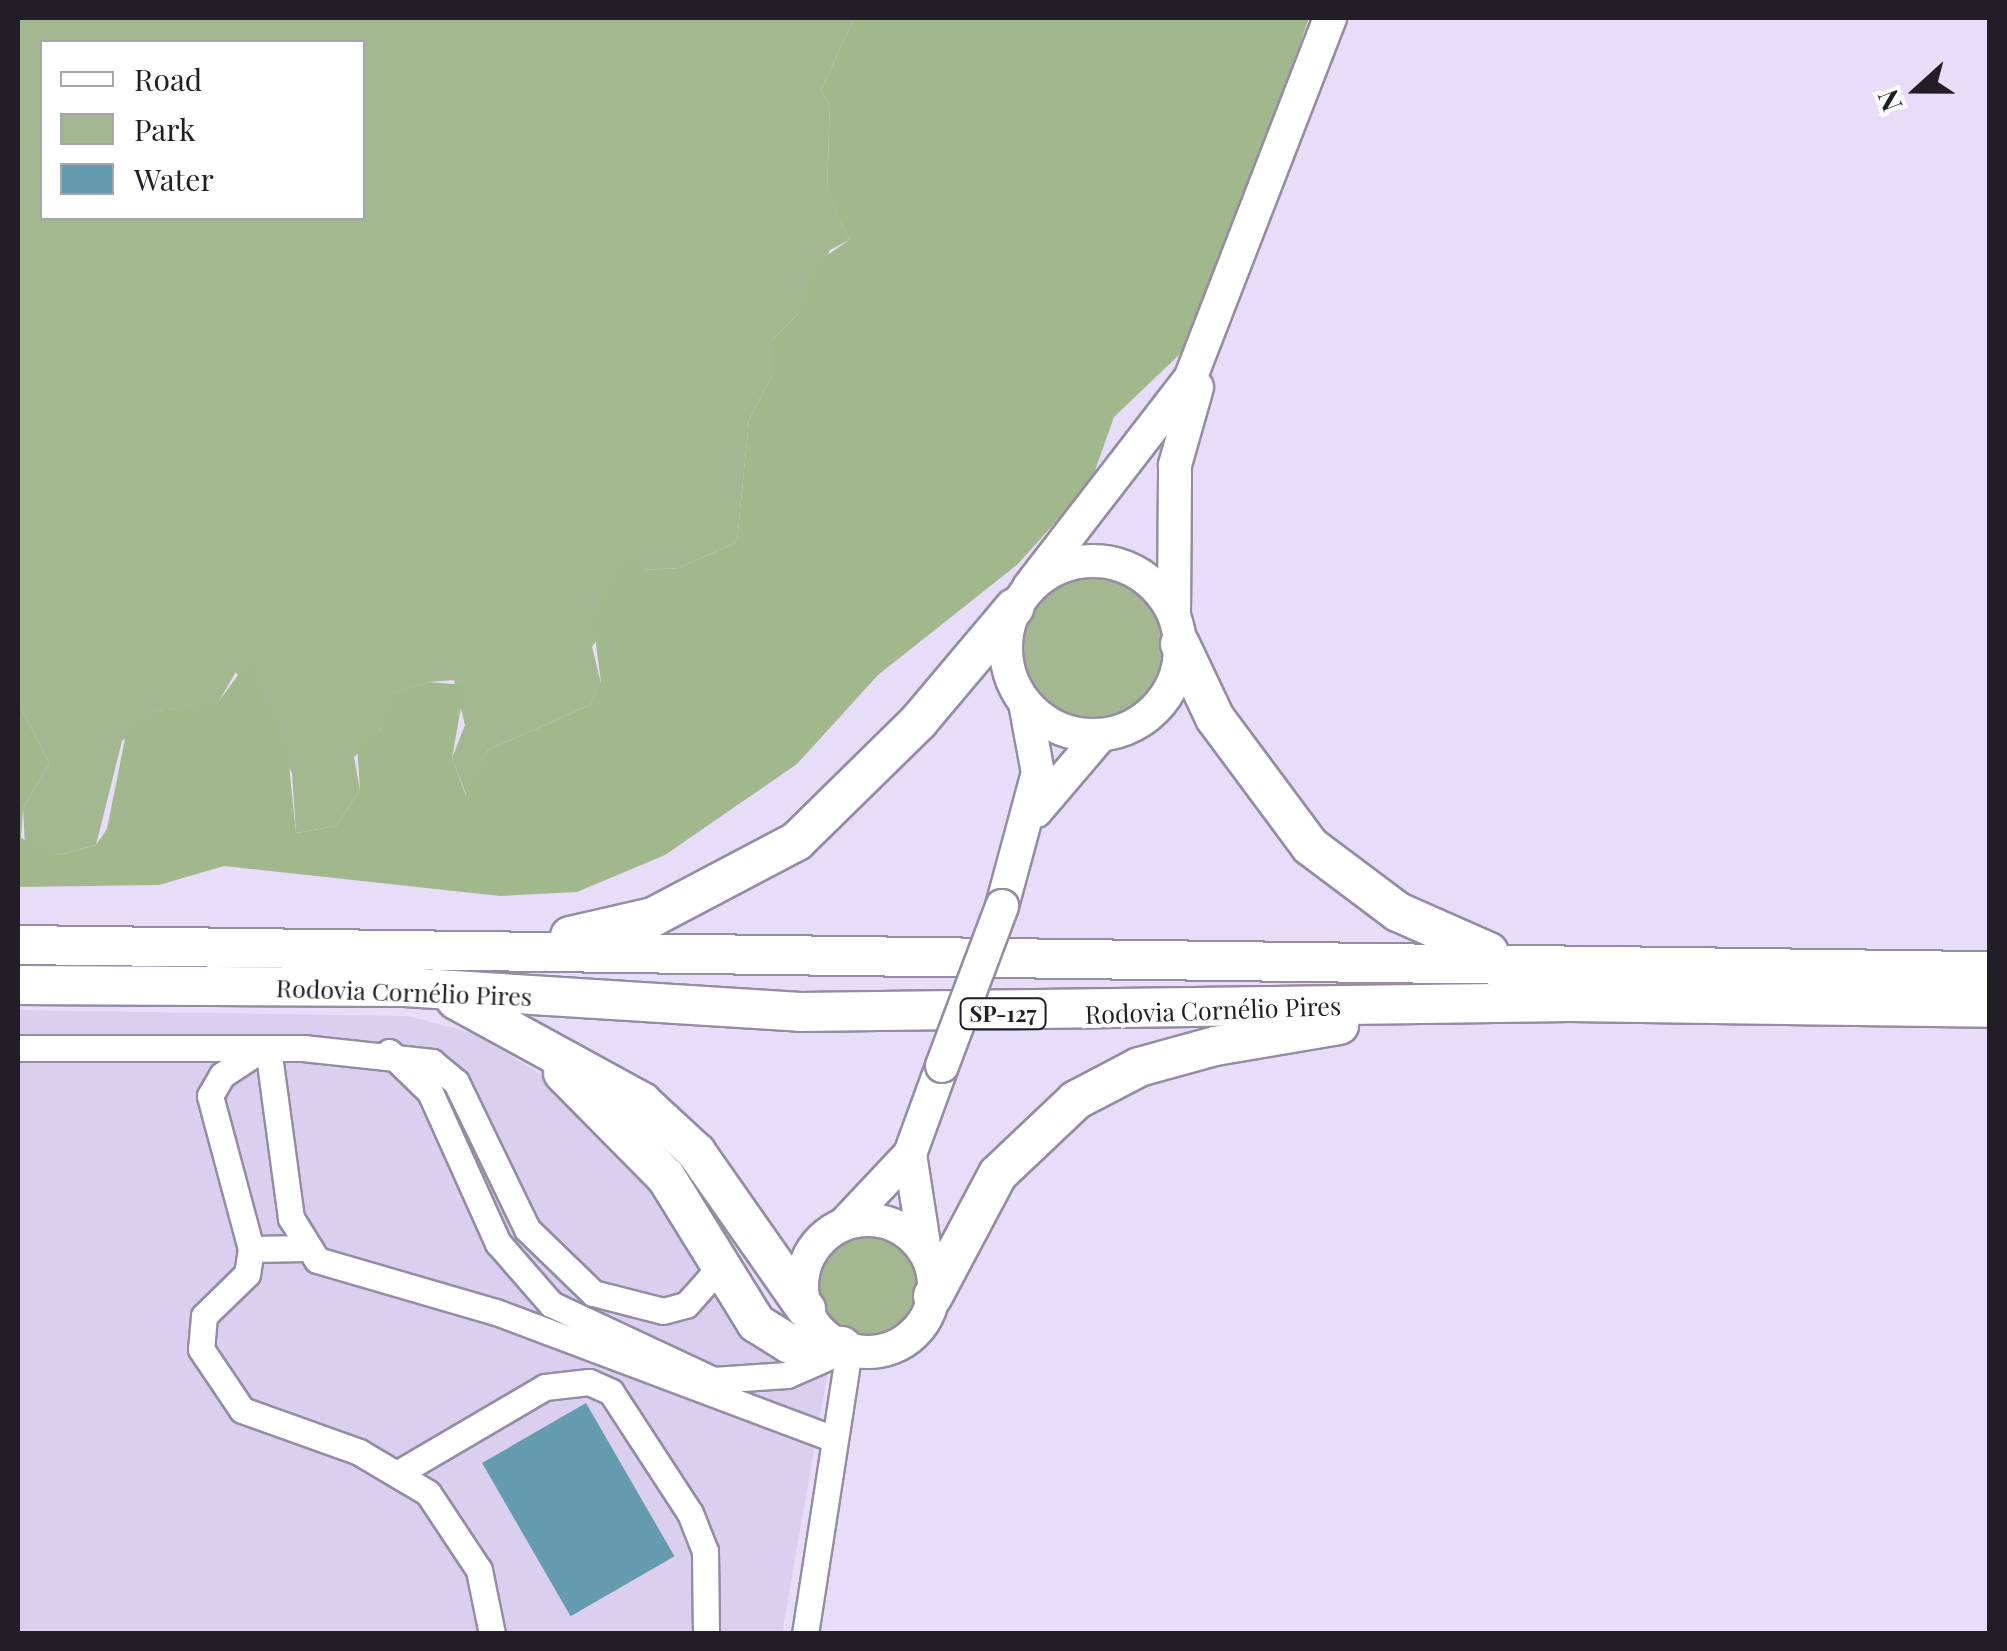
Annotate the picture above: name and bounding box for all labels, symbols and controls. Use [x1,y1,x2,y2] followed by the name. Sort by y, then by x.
[40,40,365,220] legend
[1867,40,1967,140] north arrow
[134,59,202,99] text: Road
[1868,85,1909,117] text: N
[134,109,196,149] text: Park
[134,159,214,199] text: Water
[275,973,533,1011] street label: Rodovia Cornélio Pires
[1084,991,1342,1029] street label: Rodovia Cornélio Pires
[958,997,1048,1031] road number: SP-127

